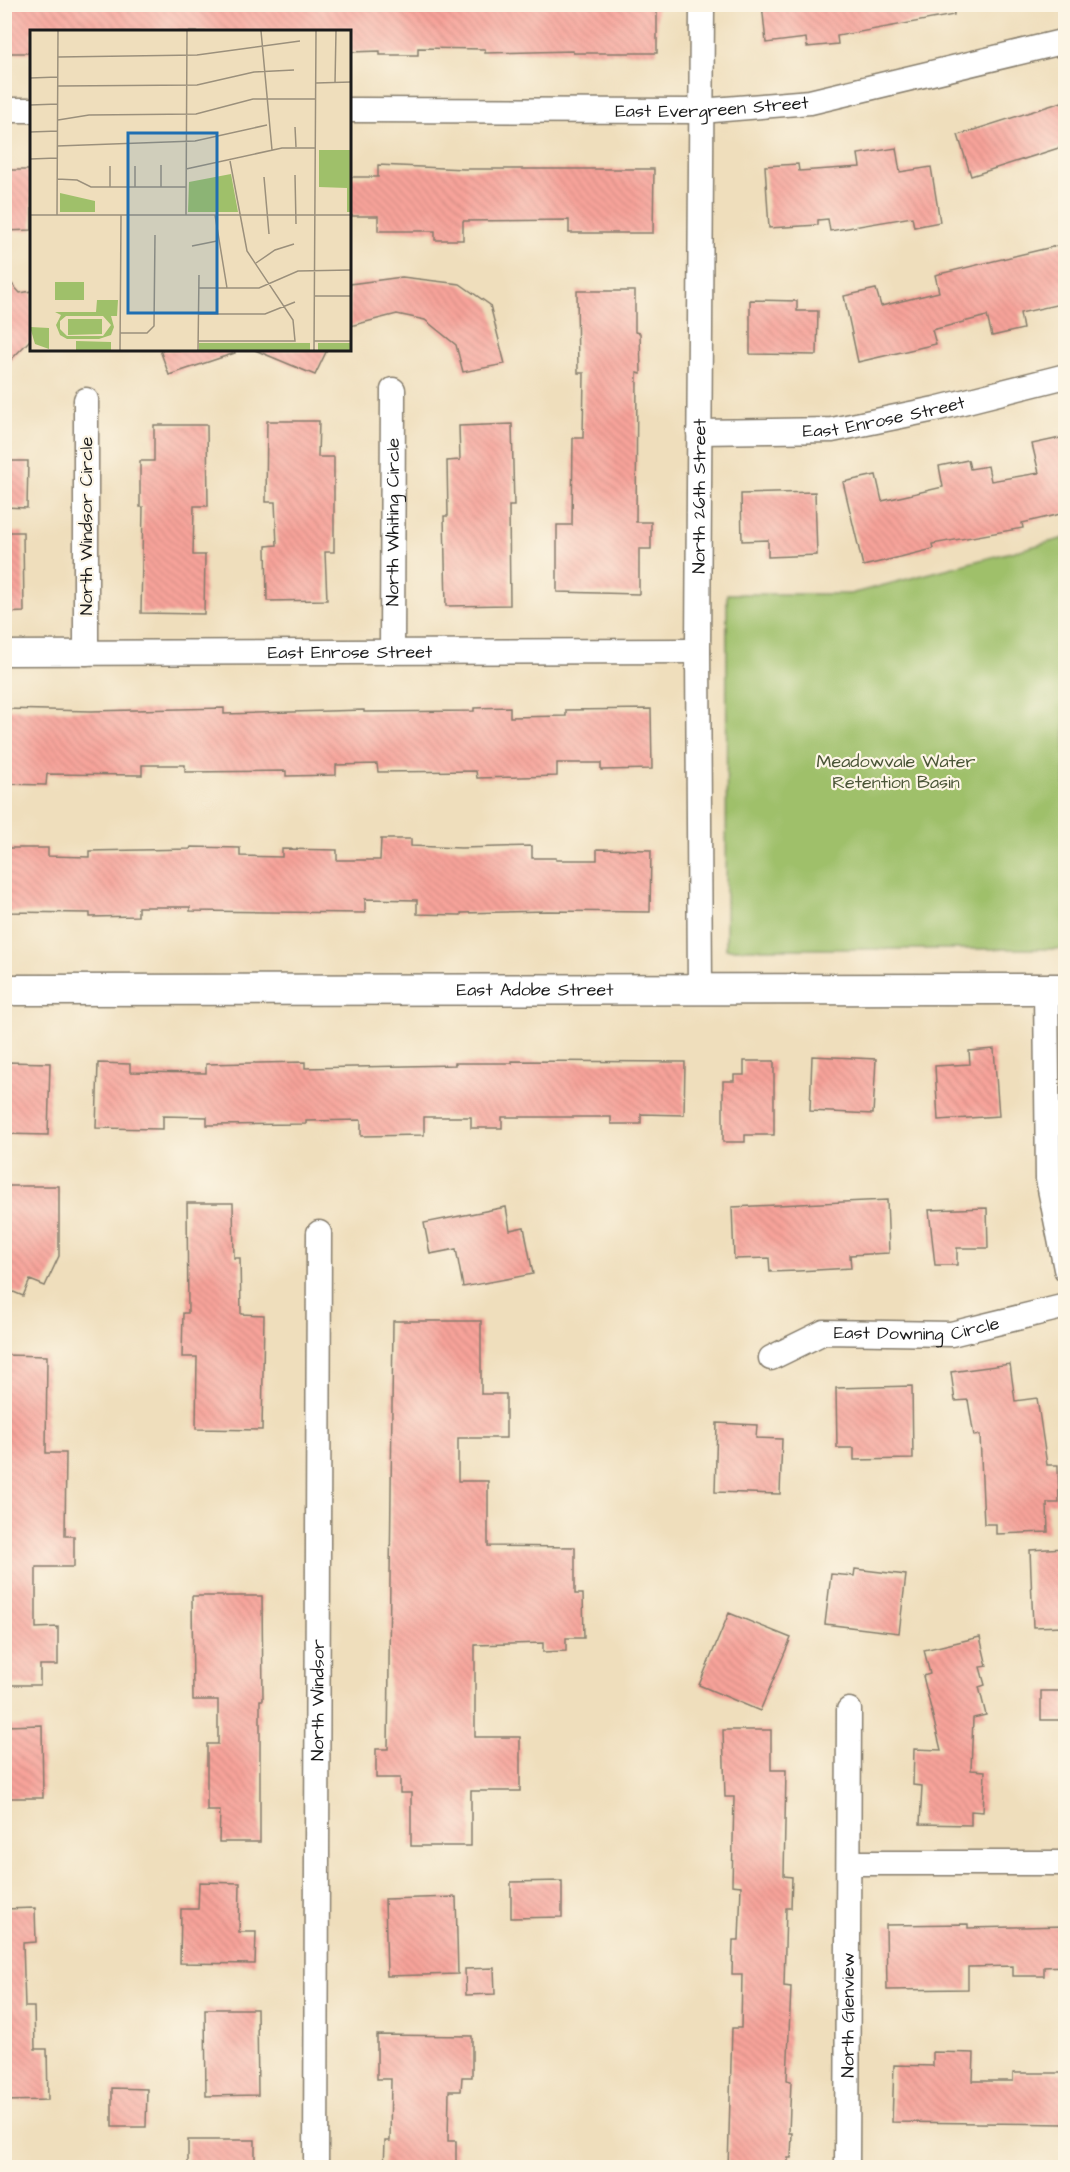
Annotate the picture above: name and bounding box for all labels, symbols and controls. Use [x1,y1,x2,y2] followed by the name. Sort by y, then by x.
[30,30,351,351] inset map
[615,90,810,125] street label: East Evergreen Street
[802,389,968,443] street label: East Enrose Street
[686,418,712,574] street label: North 26th Street
[74,437,99,615] street label: North Windsor Circle
[380,438,406,606] street label: North Whiting Circle
[268,639,433,665] street label: East Enrose Street
[817,749,976,795] park label: Meadowvale Water Retention Basin
[457,977,614,1002] street label: East Adobe Street
[834,1310,1002,1347] street label: East Downing Circle
[305,1639,330,1761] street label: North Windsor
[835,1952,860,2078] street label: North Glenview

